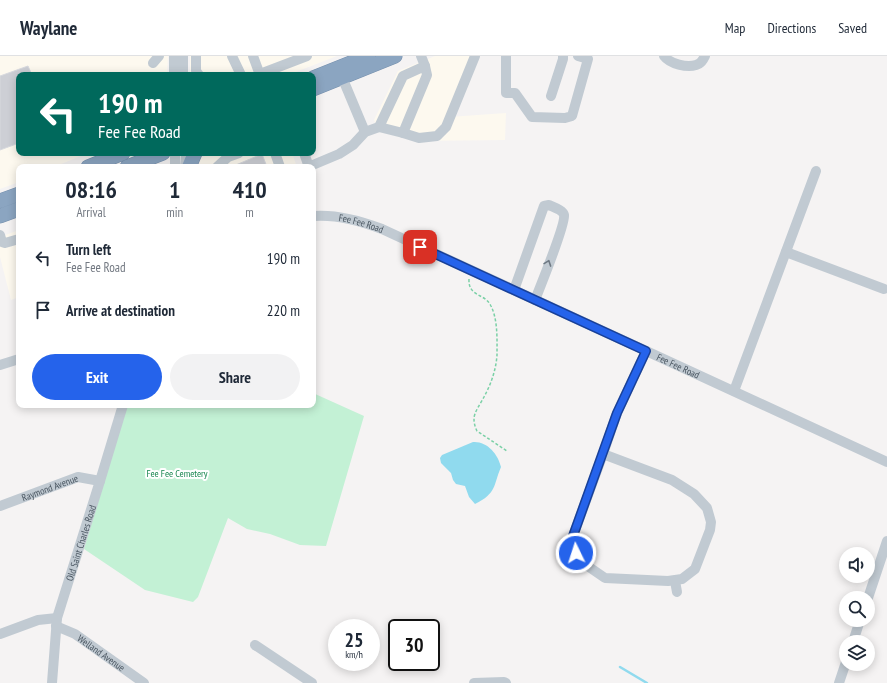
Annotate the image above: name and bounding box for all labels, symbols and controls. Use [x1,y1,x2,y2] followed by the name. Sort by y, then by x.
[20,16,77,40] text: Waylane
[725,19,745,37] text: Map
[767,19,816,37] text: Directions
[838,19,867,37] text: Saved
[98,84,162,121] text: 190 m
[32,88,84,140] icon: left
[98,120,181,143] text: Fee Fee Road
[65,174,117,205] text: 08:16
[169,174,180,205] text: 1
[232,174,267,205] text: 410
[76,204,106,221] text: Arrival
[166,204,183,221] text: min
[245,204,254,221] text: m
[338,211,385,236] street label: Fee Fee Road
[403,230,437,264] pin
[409,236,431,258] icon: arrive
[66,240,111,259] text: Turn left
[32,247,54,269] icon: left
[267,249,300,268] text: 190 m
[66,259,126,276] text: Fee Fee Road
[544,260,552,267] one-way arrow
[32,299,54,321] icon: arrive
[66,301,175,320] text: Arrive at destination
[267,301,300,320] text: 220 m
[655,350,702,381] street label: Fee Fee Road
[32,354,162,400] button: Exit
[170,354,300,400] button: Share
[146,467,208,480] park label: Fee Fee Cemetery
[20,471,80,504] street label: Raymond Avenue
[63,503,99,582] street label: Old Saint Charles Road
[555,532,597,574] position arrow
[839,547,875,671] map controls
[839,547,875,583] button: sound
[839,591,875,627] button: search
[388,619,440,671] speed limit sign: 30
[344,627,364,653] text: 25
[75,631,128,674] street label: Welland Avenue
[839,635,875,671] button: layers
[345,648,363,661] text: km/h

